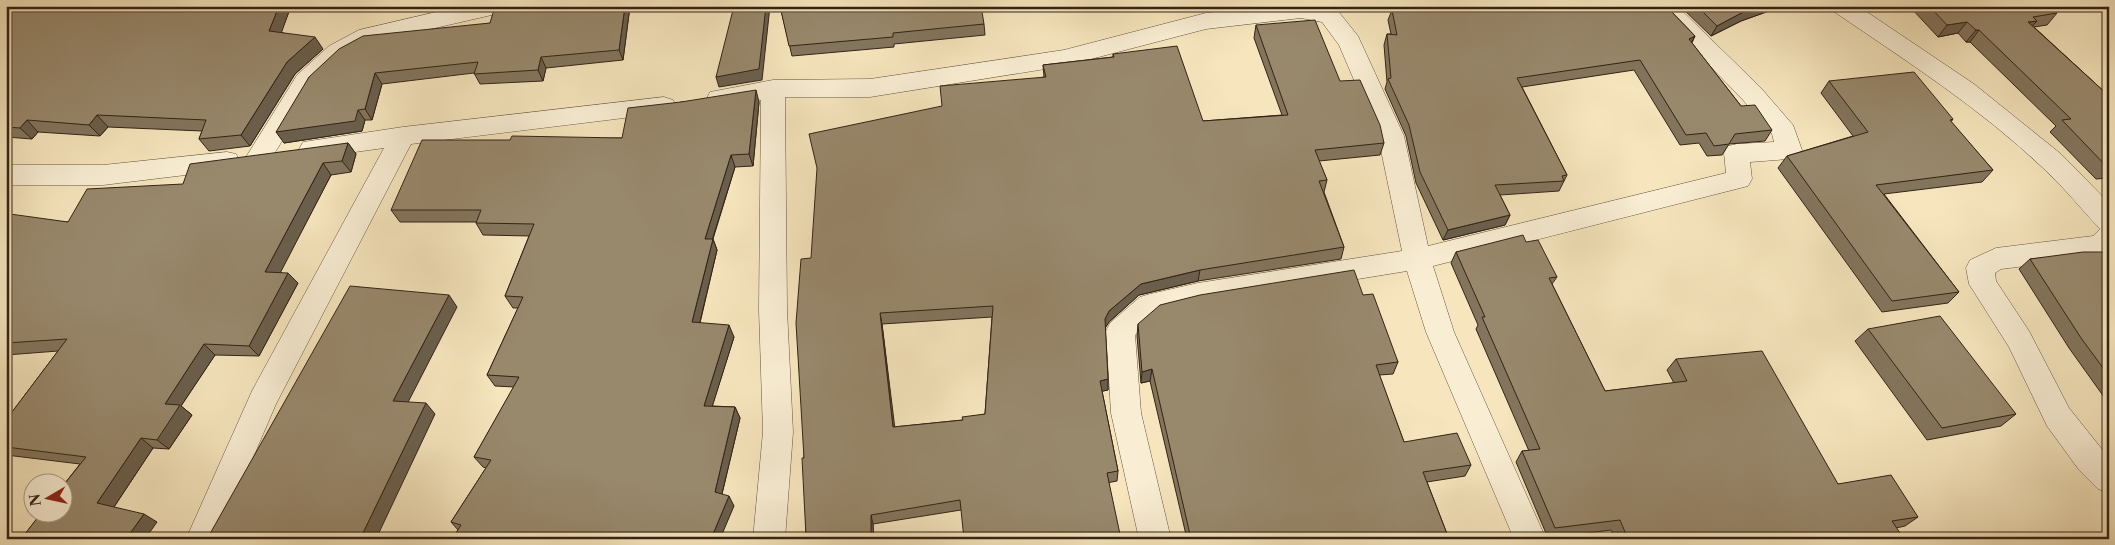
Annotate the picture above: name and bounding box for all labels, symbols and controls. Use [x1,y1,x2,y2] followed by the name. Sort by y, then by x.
[22,472,72,522] north arrow
[25,493,45,507] text: N

